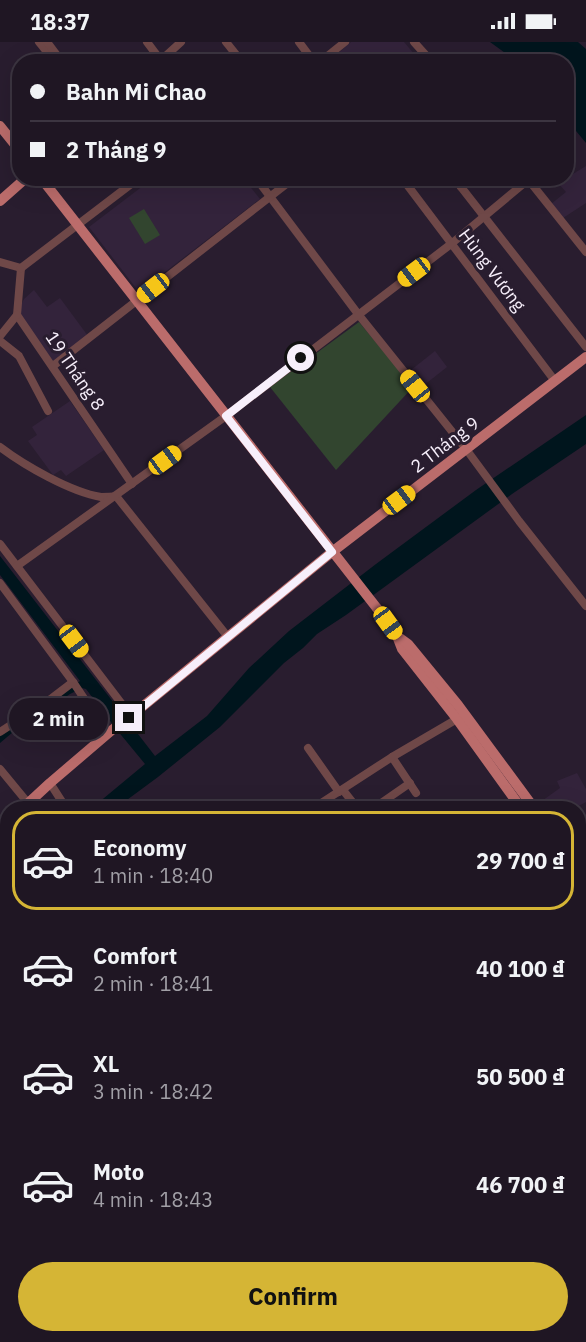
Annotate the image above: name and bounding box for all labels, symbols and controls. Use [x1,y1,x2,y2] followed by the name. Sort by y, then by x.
[30,7,90,36] text: 18:37
[66,77,206,106] text: Bahn Mi Chao
[66,135,167,164] text: 2 Tháng 9
[454,224,531,316] street label: Hùng Vương
[394,254,434,290] car
[133,270,173,306] car
[41,327,110,415] street label: 19 Tháng 8
[287,344,314,371] route start
[397,366,433,406] car
[406,411,484,478] street label: 2 Tháng 9
[145,442,185,478] car
[379,482,419,518] car
[370,603,406,643] car
[56,621,92,661] car
[9,697,108,739] callout: 2 min
[115,704,142,731] route end
[32,705,85,732] text: 2 min
[93,833,187,862] text: Economy
[21,834,75,888] icon: car
[476,846,565,875] text: 29 700 ₫
[93,862,213,889] text: 1 min · 18:40
[93,941,177,970] text: Comfort
[21,942,75,996] icon: car
[476,954,565,983] text: 40 100 ₫
[93,970,213,997] text: 2 min · 18:41
[93,1049,119,1078] text: XL
[21,1050,75,1104] icon: car
[476,1062,565,1091] text: 50 500 ₫
[93,1078,213,1105] text: 3 min · 18:42
[93,1157,144,1186] text: Moto
[21,1158,75,1212] icon: car
[476,1170,565,1199] text: 46 700 ₫
[93,1186,213,1213] text: 4 min · 18:43
[18,1262,568,1331] button: Confirm

